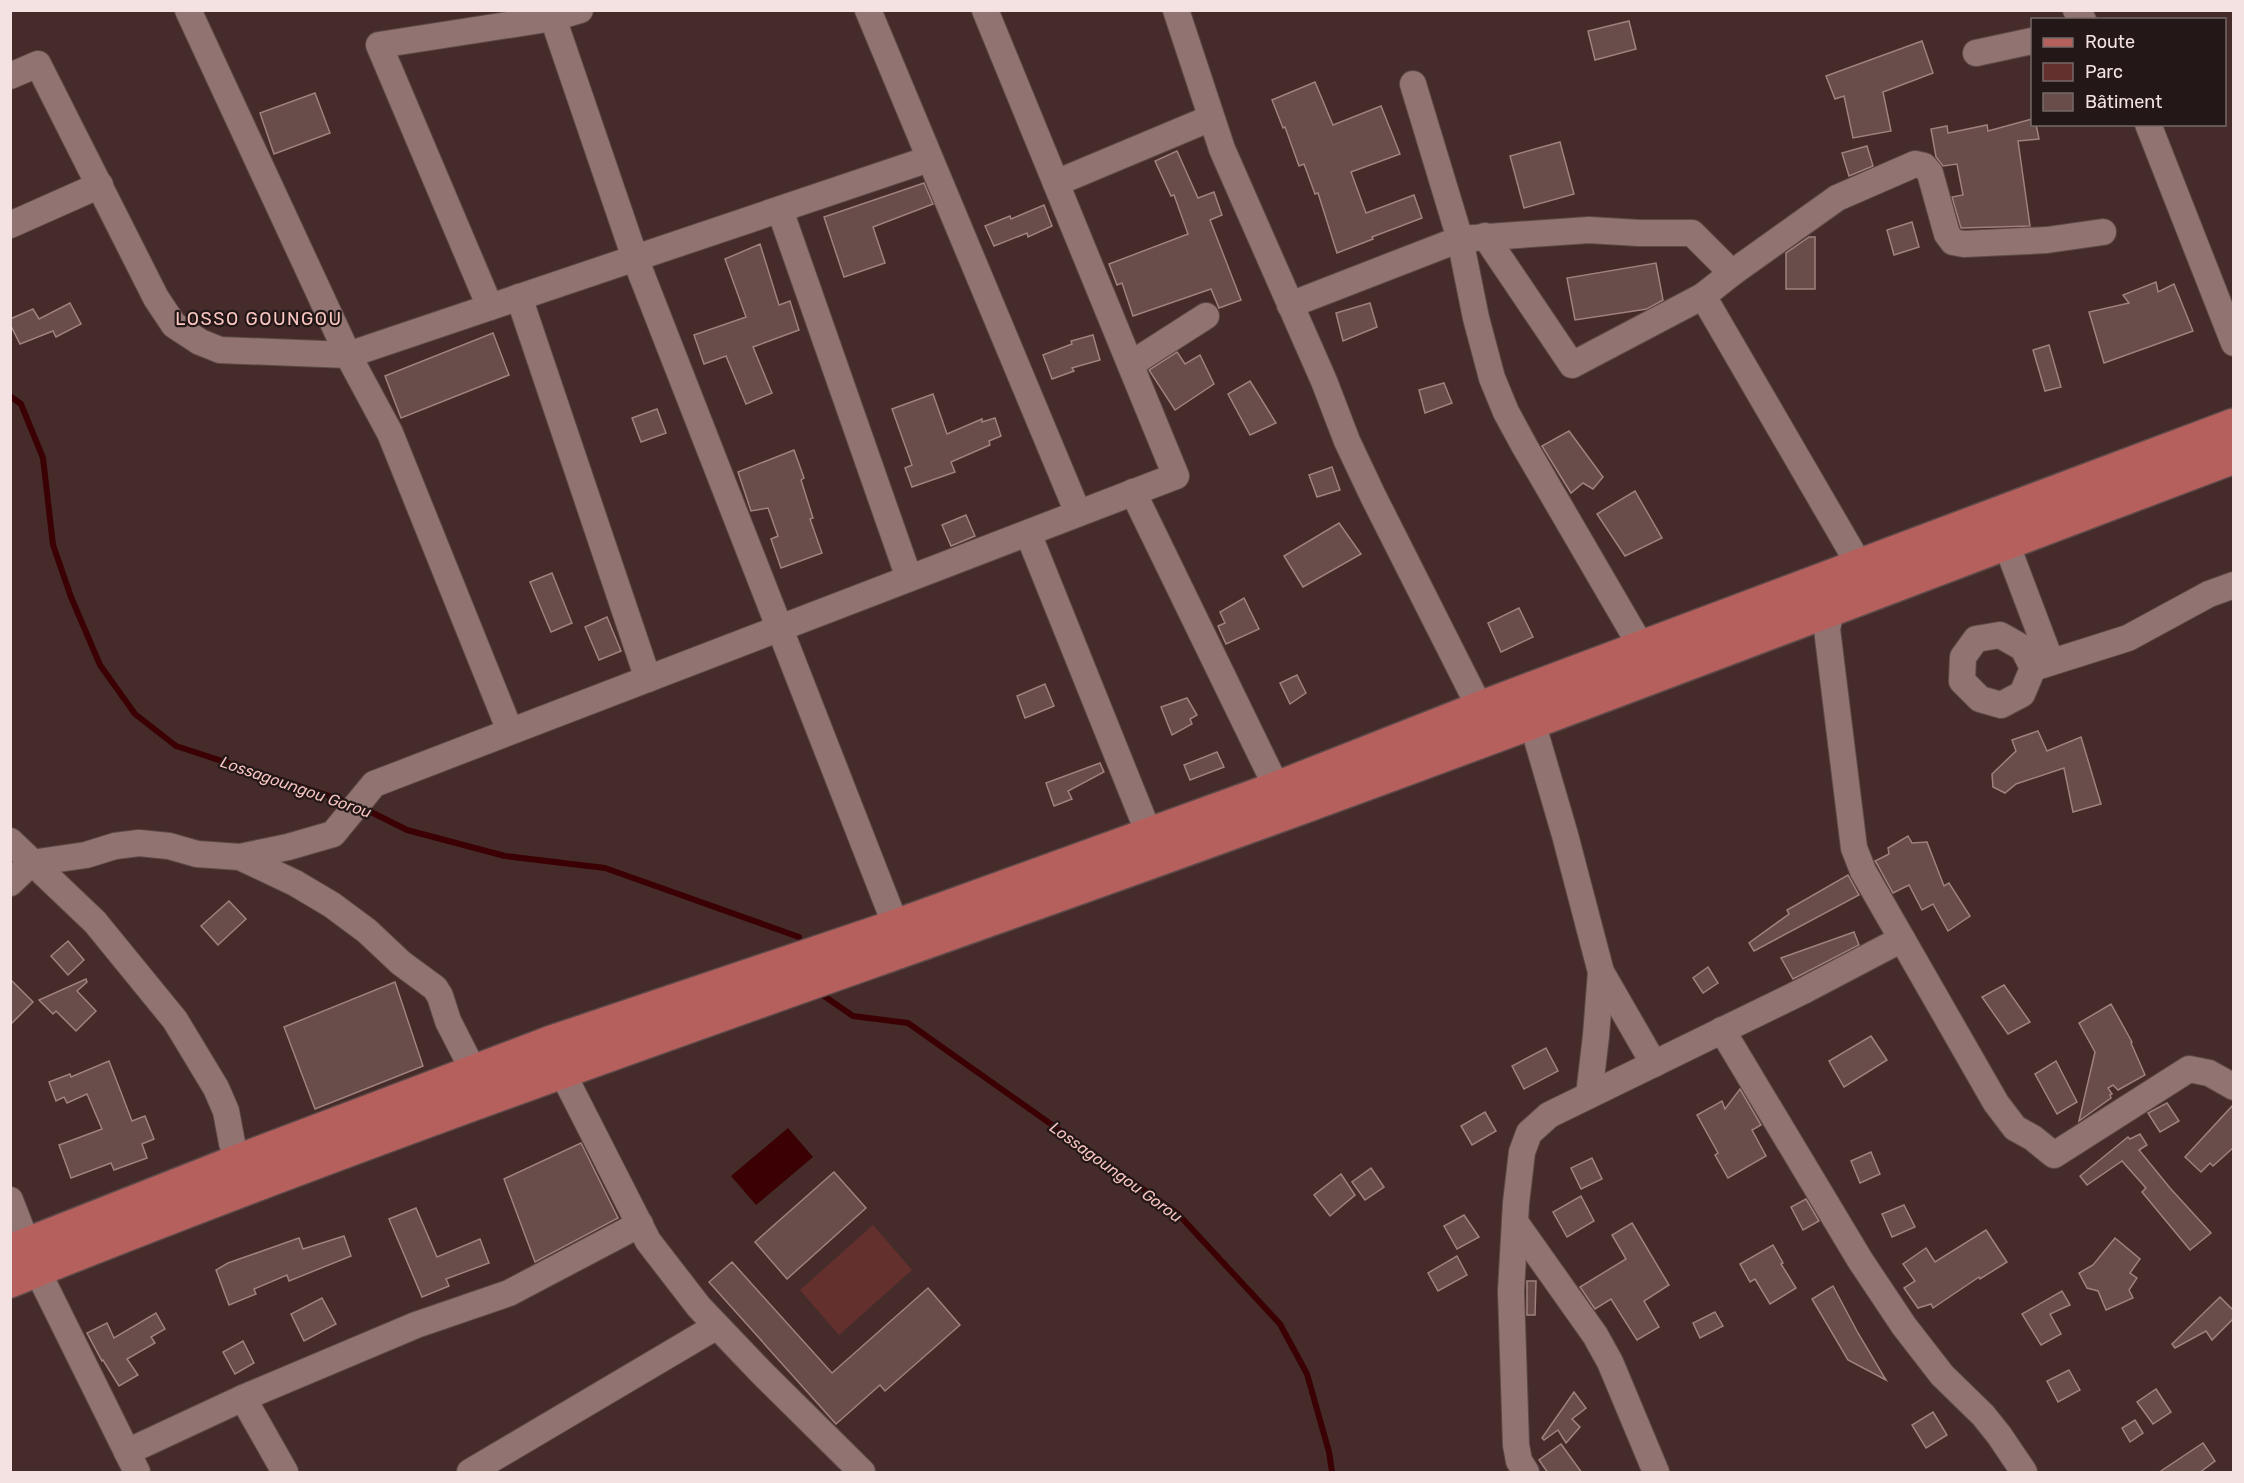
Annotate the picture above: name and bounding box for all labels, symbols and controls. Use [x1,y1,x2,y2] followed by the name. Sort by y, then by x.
[2031,18,2226,126] legend
[2085,31,2135,53] text: Route
[2085,61,2123,83] text: Parc
[2085,91,2162,113] text: Bâtiment
[175,308,343,330] district label: LOSSO GOUNGOU
[218,752,374,822] water label: Lossagoungou Gorou
[1046,1118,1186,1227] water label: Lossagoungou Gorou

